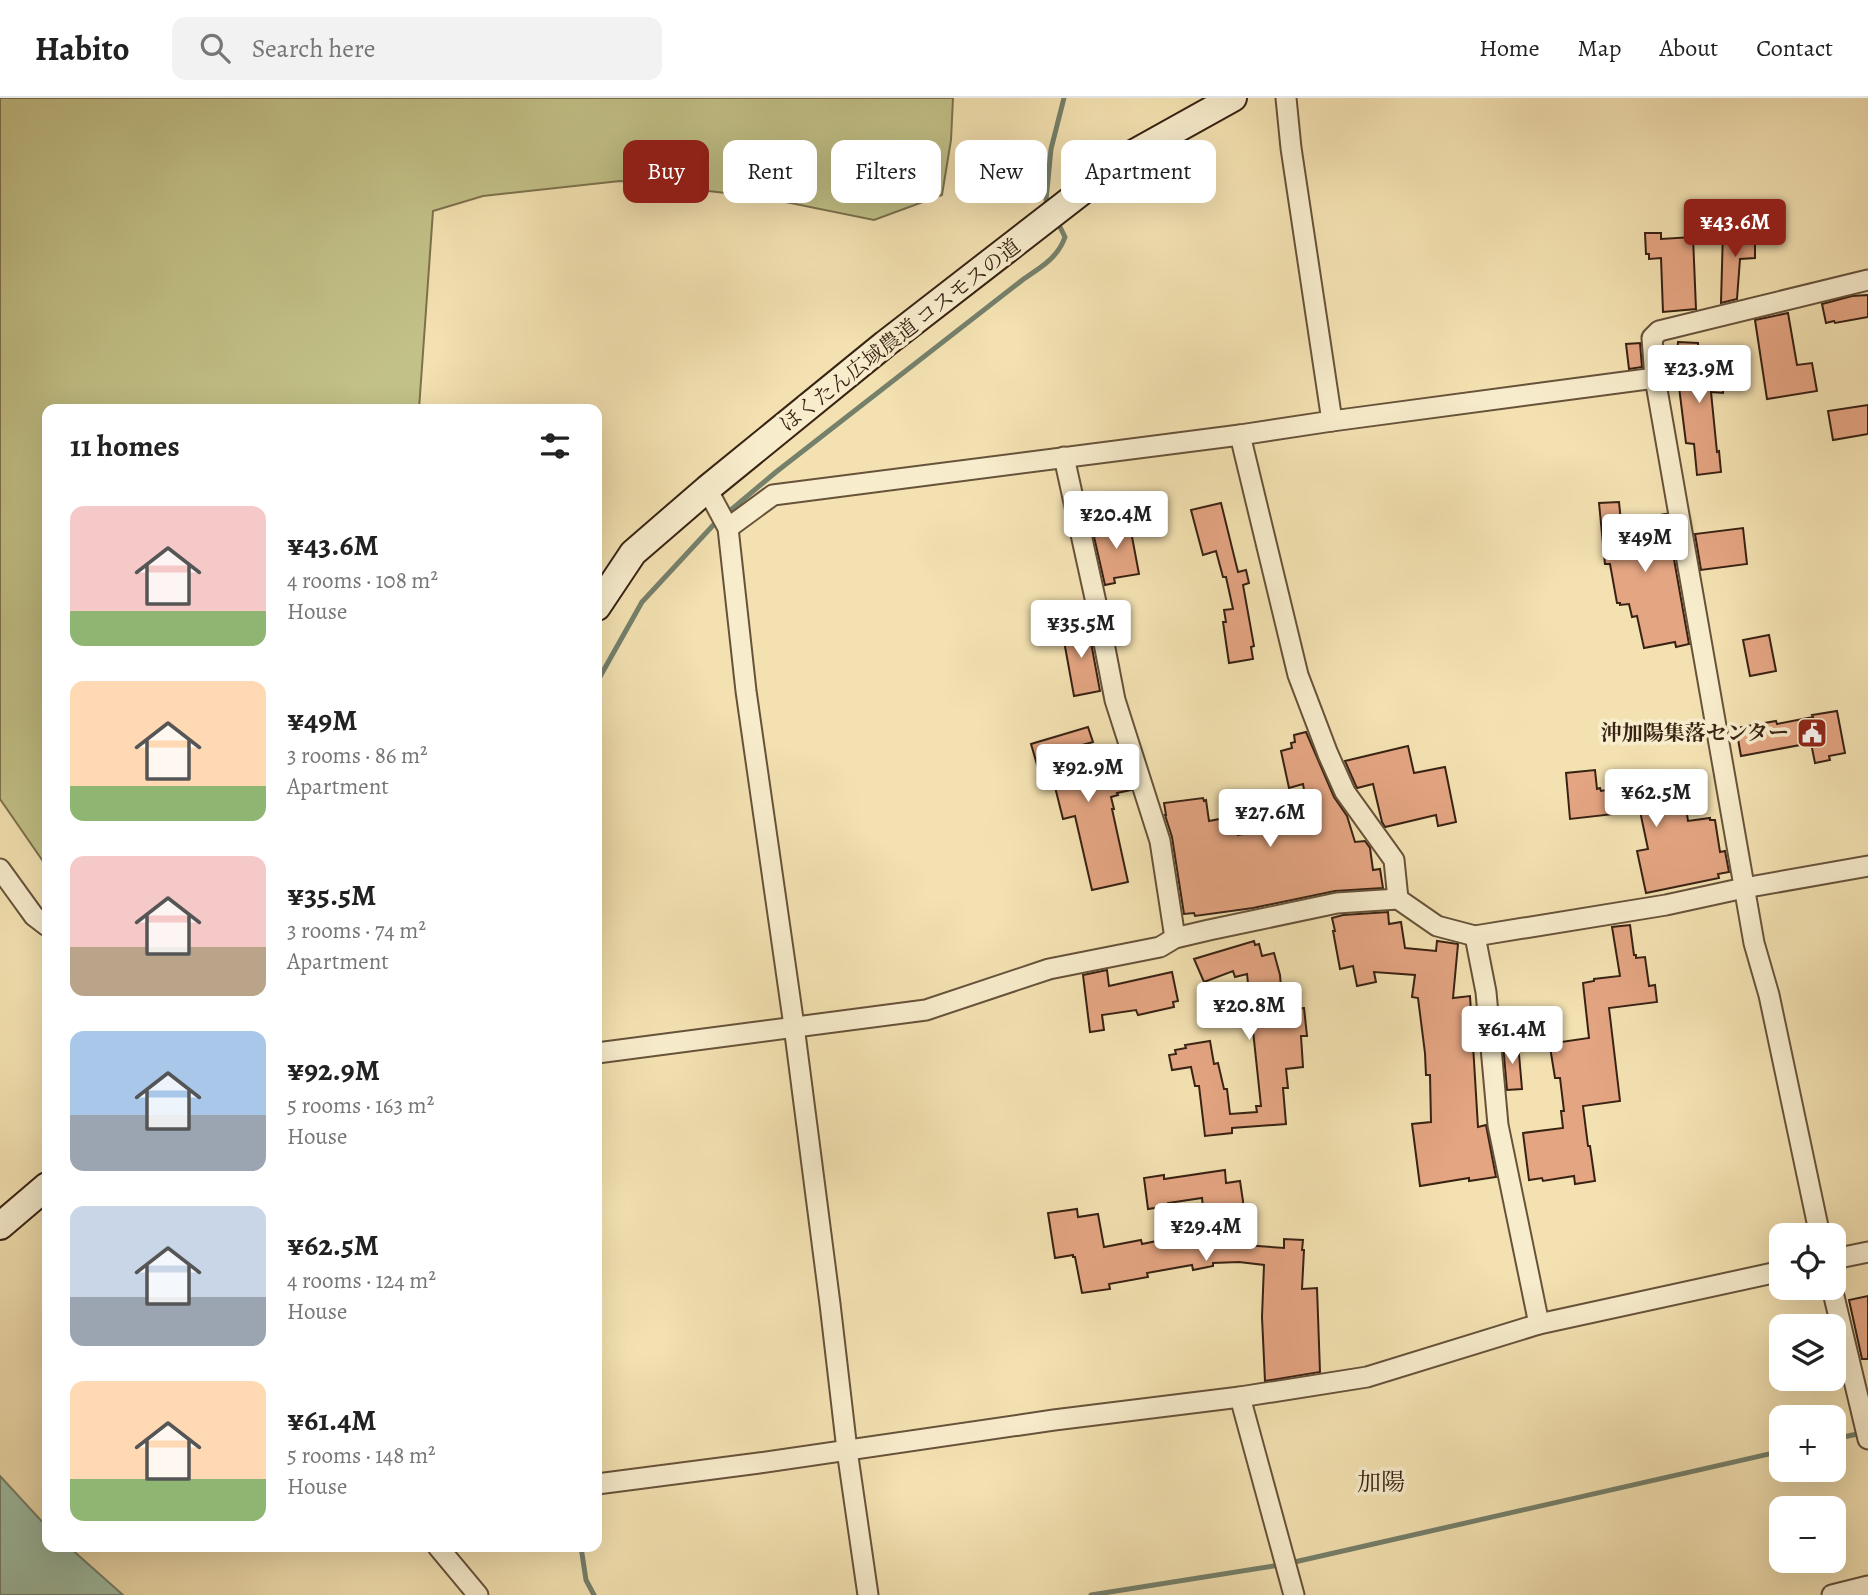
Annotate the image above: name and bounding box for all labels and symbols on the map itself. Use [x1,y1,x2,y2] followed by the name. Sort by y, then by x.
[1678,200,1792,259] pin: ¥43.6M
[774,232,1026,438] street label: ほくたん広域農道 コスモスの道
[1642,345,1756,405] pin: ¥23.9M
[1059,491,1173,551] pin: ¥20.4M
[1604,514,1686,574] pin: ¥49M
[1024,601,1138,660] pin: ¥35.5M
[1795,716,1829,750] public building icon: 沖加陽集落センター
[1601,719,1789,747] place label: 沖加陽集落センター
[1031,744,1145,804] pin: ¥92.9M
[1599,770,1713,829] pin: ¥62.5M
[1213,790,1327,849] pin: ¥27.6M
[1192,982,1306,1042] pin: ¥20.8M
[1455,1006,1569,1066] pin: ¥61.4M
[1149,1204,1263,1263] pin: ¥29.4M
[1357,1466,1405,1498] district label: 加陽

